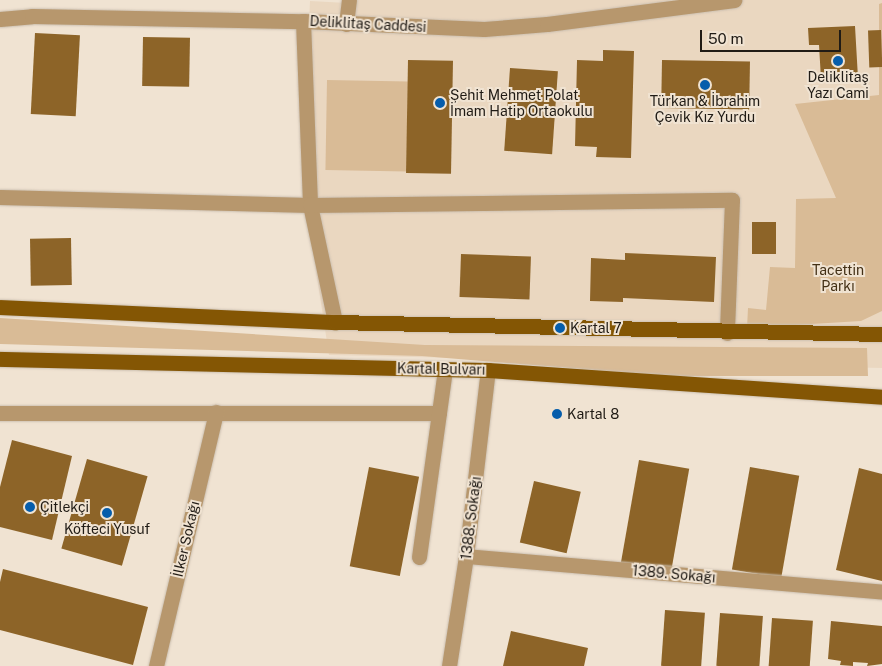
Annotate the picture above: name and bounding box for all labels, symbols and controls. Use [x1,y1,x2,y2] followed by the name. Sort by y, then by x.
[309,13,427,35] street label: Deliklitaş Caddesi
[702,20,843,52] scale bar
[708,30,743,47] text: 50 m
[832,55,844,67] marker: Deliklitaş Yazı Cami
[807,69,869,102] place label: Deliklitaş Yazı Cami
[699,79,711,91] marker: Türkan & İbrahim Çevik Kız Yurdu
[450,87,593,120] place label: Şehit Mehmet Polat İmam Hatip Ortaokulu
[650,93,760,125] place label: Türkan & İbrahim Çevik Kız Yurdu
[434,97,446,109] marker: Şehit Mehmet Polat İmam Hatip Ortaokulu
[812,262,864,294] park label: Tacettin Parkı
[570,320,622,336] place label: Kartal 7
[554,322,566,334] marker: Kartal 7
[397,360,485,378] street label: Kartal Bulvarı
[567,406,619,422] place label: Kartal 8
[551,408,563,420] marker: Kartal 8
[458,475,484,561] street label: 1388. Sokağı
[40,499,89,515] place label: Çitlekçi
[169,499,203,579] street label: İlker Sokağı
[24,501,36,513] marker: Çitlekçi
[101,507,113,519] marker: Köfteci Yusuf
[64,521,150,537] place label: Köfteci Yusuf
[632,562,716,586] street label: 1389. Sokağı

